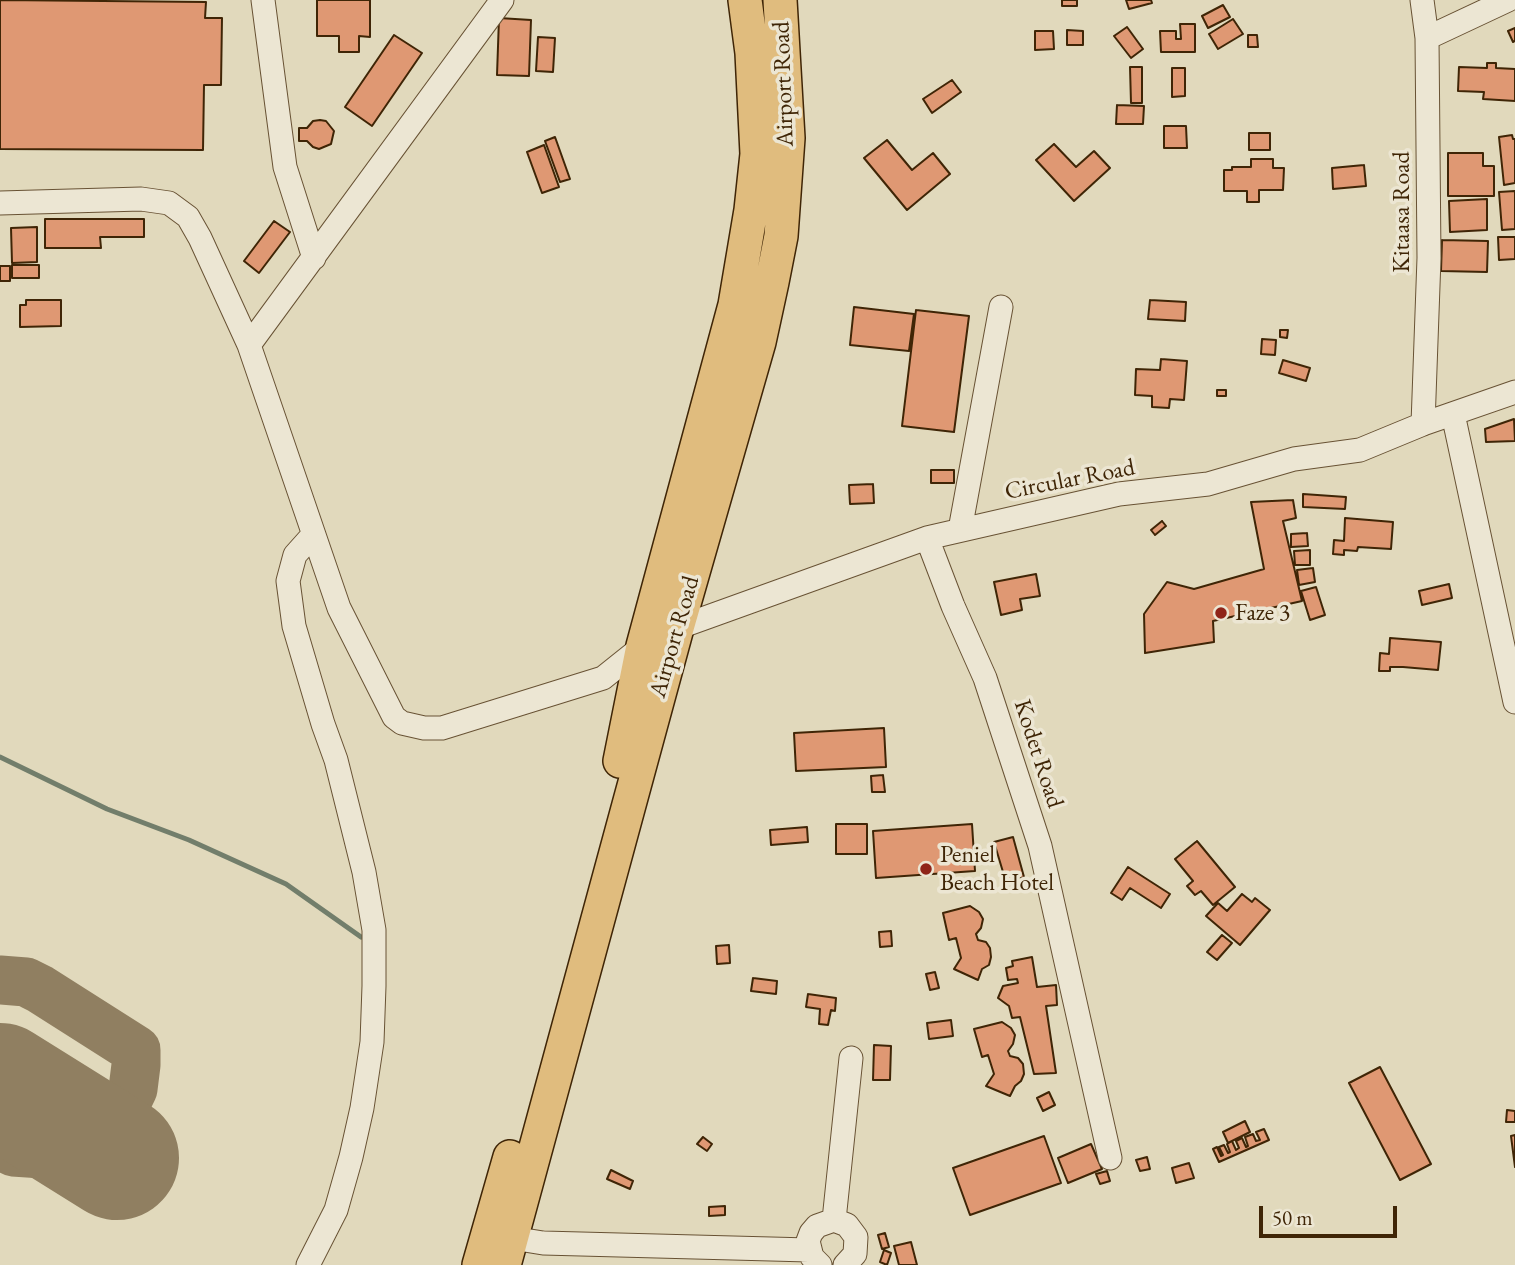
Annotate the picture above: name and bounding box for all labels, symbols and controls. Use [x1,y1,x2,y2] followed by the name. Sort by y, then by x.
[767,21,801,147] street label: Airport Road
[1388,151,1416,273] street label: Kitaasa Road
[1003,453,1137,507] street label: Circular Road
[644,573,706,701] street label: Airport Road
[1235,599,1290,627] place label: Faze 3
[1213,605,1229,621] marker: Faze 3
[1007,696,1069,812] street label: Kodet Road
[940,841,1054,897] place label: Peniel Beach Hotel
[918,861,934,877] marker: Peniel Beach Hotel
[1263,1192,1401,1236] scale bar
[1272,1204,1313,1231] text: 50 m

